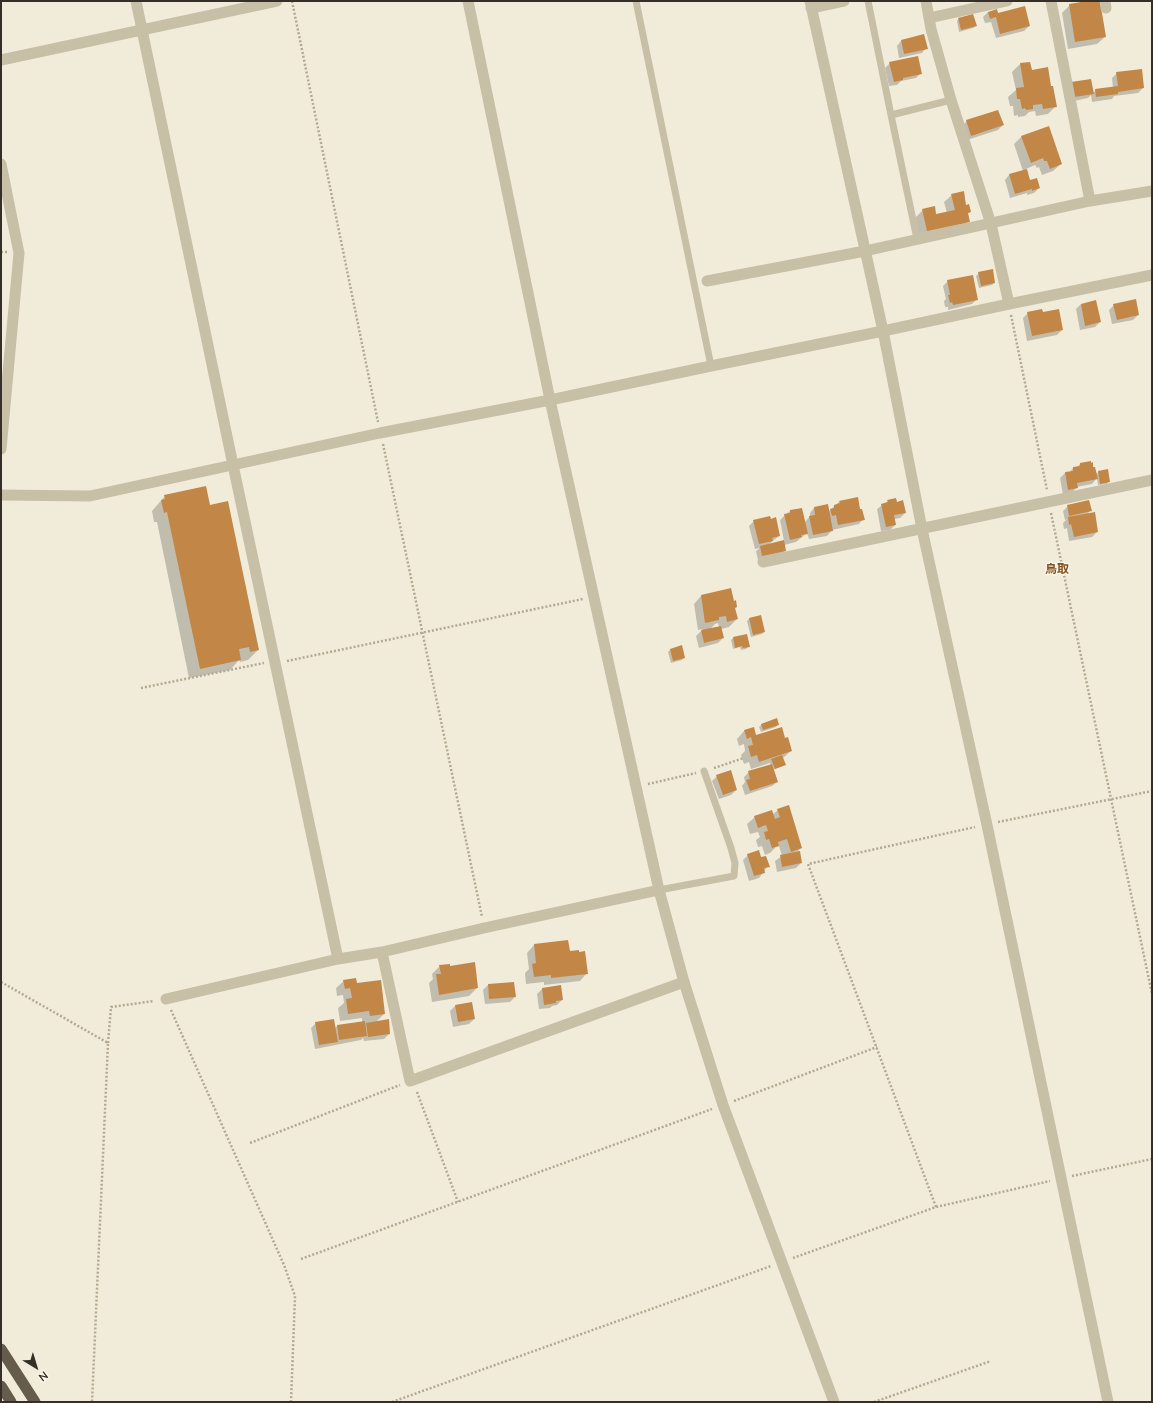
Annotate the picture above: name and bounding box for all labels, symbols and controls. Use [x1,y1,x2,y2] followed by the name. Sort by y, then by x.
[1045,562,1069,576] district label: 鳥取
[16,1347,56,1387] north arrow
[36,1368,51,1385] text: N

